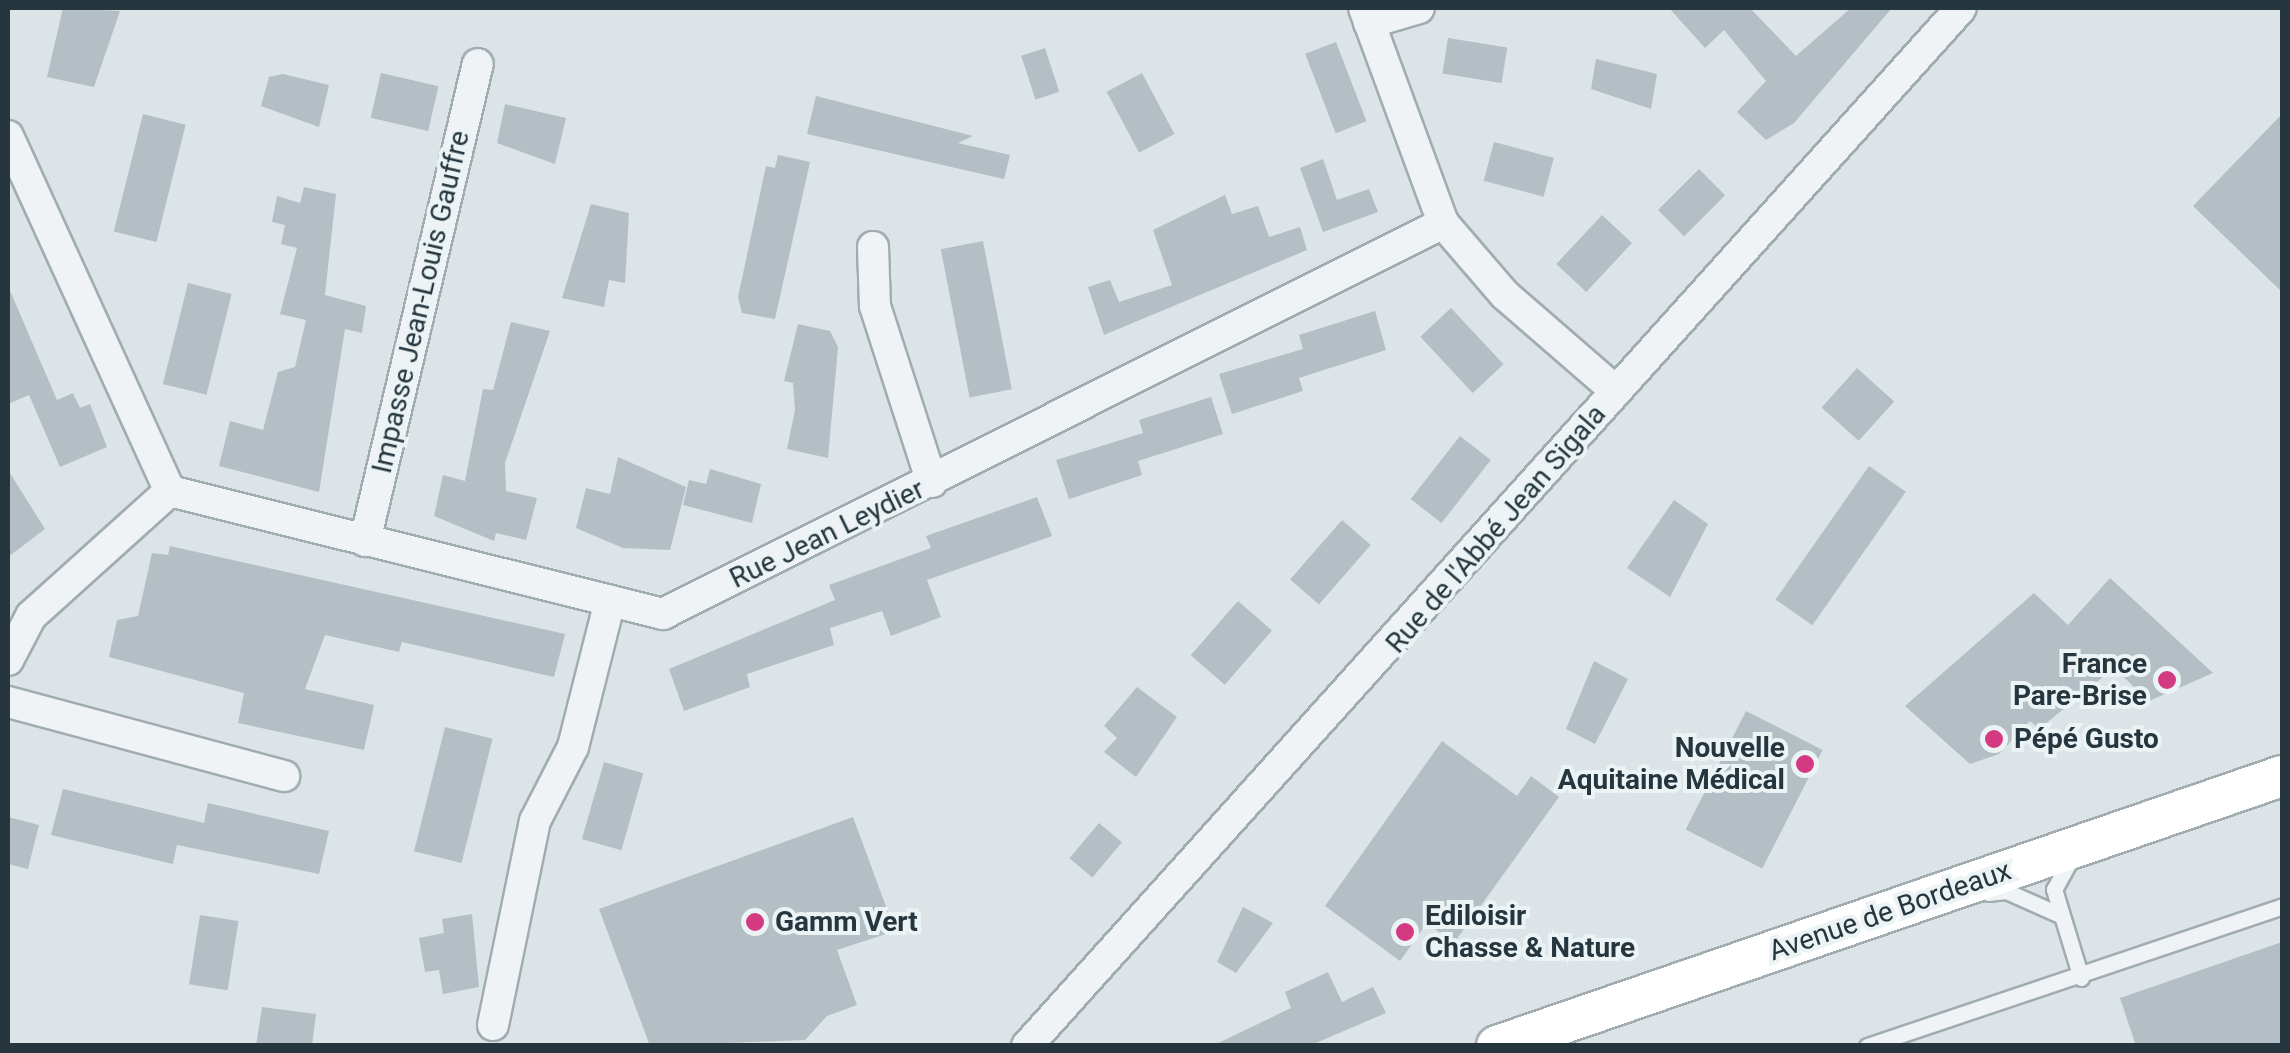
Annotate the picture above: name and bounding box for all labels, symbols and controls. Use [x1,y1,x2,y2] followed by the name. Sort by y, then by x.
[365,127,477,477] street label: Impasse Jean-Louis Gauffre
[1379,398,1613,660] street label: Rue de l'Abbé Jean Sigala
[724,472,930,596] street label: Rue Jean Leydier
[2013,647,2147,713] place label: France Pare-Brise
[2156,669,2178,691] marker: France Pare-Brise
[2014,722,2159,756] place label: Pépé Gusto
[1983,728,2005,750] marker: Pépé Gusto
[1558,731,1785,797] place label: Nouvelle Aquitaine Médical
[1794,753,1816,775] marker: Nouvelle Aquitaine Médical
[1764,854,2016,968] street label: Avenue de Bordeaux
[1425,899,1635,965] place label: Ediloisir Chasse & Nature
[775,905,918,939] place label: Gamm Vert
[744,911,766,933] marker: Gamm Vert
[1394,921,1416,943] marker: Ediloisir Chasse & Nature

